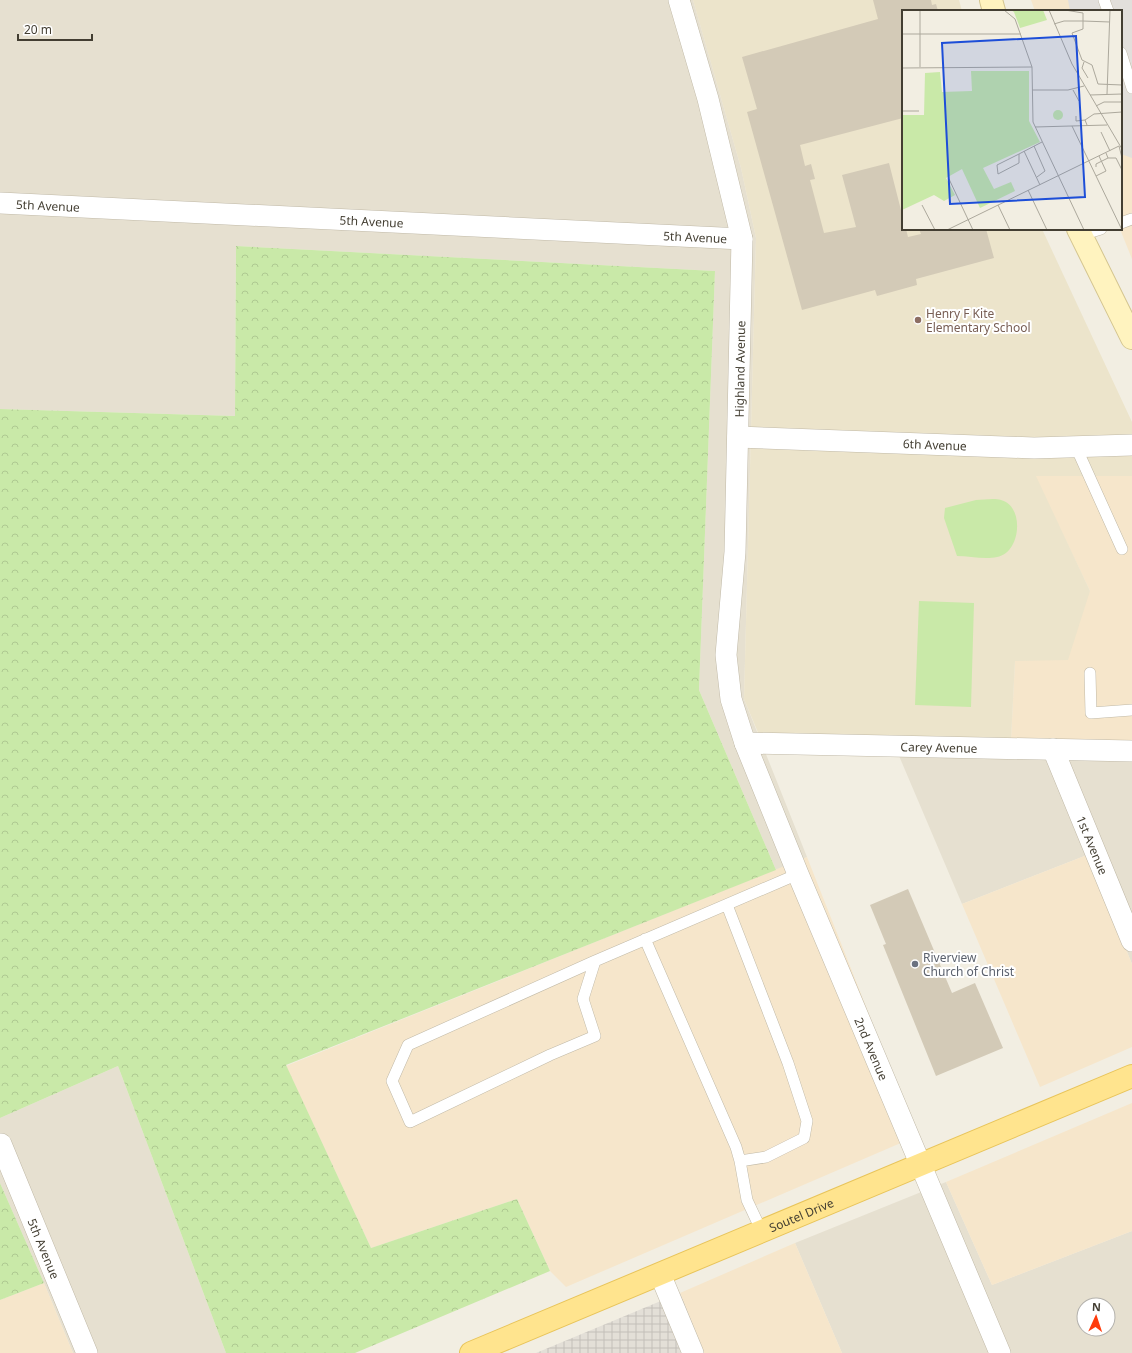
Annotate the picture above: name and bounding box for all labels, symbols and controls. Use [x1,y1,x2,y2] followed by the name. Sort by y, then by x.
[902,10,1122,230] inset map
[18,16,92,42] scale bar
[24,21,52,38] text: 20 m
[16,195,81,215] street label: 5th Avenue
[339,211,404,231] street label: 5th Avenue
[663,227,728,247] street label: 5th Avenue
[926,305,1031,336] place label: Henry F Kite Elementary School
[913,315,923,325] marker: Henry F Kite Elementary School
[731,320,749,417] street label: Highland Avenue
[903,435,967,454] street label: 6th Avenue
[900,738,978,756] street label: Carey Avenue
[1073,813,1112,877] street label: 1st Avenue
[923,949,1015,980] place label: Riverview Church of Christ
[910,959,920,969] marker: Riverview Church of Christ
[851,1014,893,1083] street label: 2nd Avenue
[766,1193,836,1236] street label: Soutel Drive
[24,1216,64,1282] street label: 5th Avenue
[1076,1297,1116,1337] north arrow
[1092,1299,1101,1314] text: N

